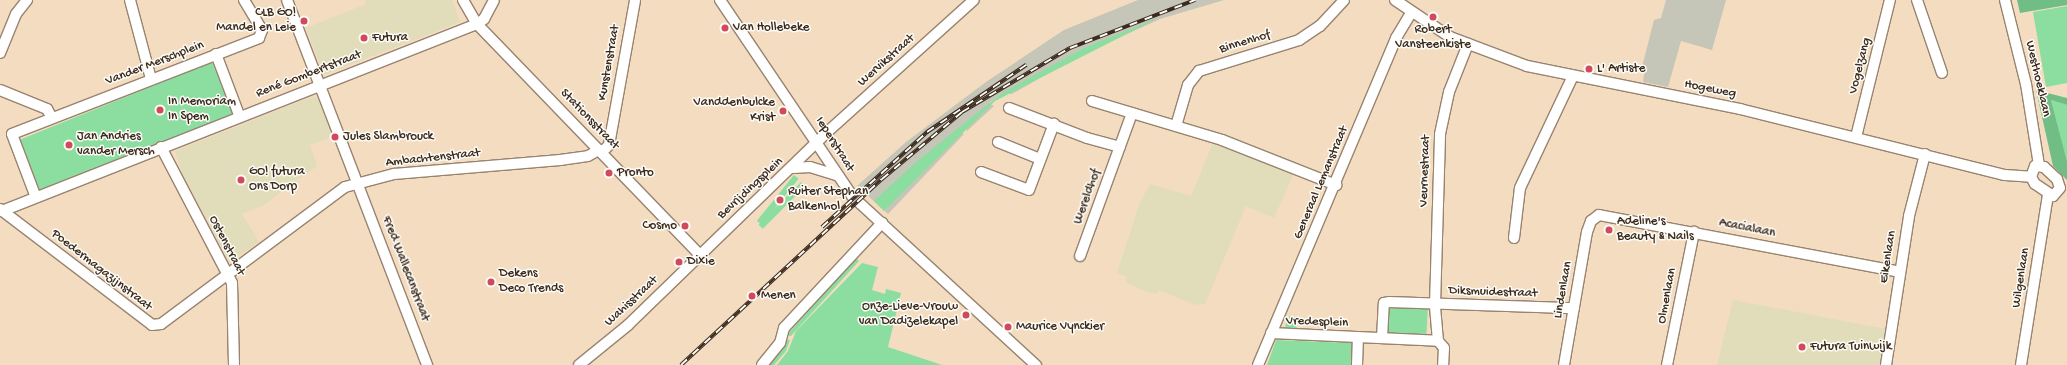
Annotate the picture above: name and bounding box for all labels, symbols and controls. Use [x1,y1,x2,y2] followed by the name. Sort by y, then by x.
[216,6,296,37] place label: CLB GO! Mandel en Leie
[1428,12,1438,22] marker: Robert Vansteenkiste
[299,16,309,26] marker: CLB GO! Mandel en Leie
[733,20,809,36] place label: Van Hollebeke
[720,23,730,33] marker: Van Hollebeke
[1395,23,1471,54] place label: Robert Vansteenkiste
[596,24,624,102] street label: Kunstenstraat
[1218,28,1272,58] street label: Binnenhof
[372,30,408,46] place label: Futura
[855,31,919,91] street label: Wervikstraat
[359,33,369,43] marker: Futura
[1846,36,1876,96] street label: Vogelzang
[104,38,206,90] street label: Vander Merschplein
[2021,39,2053,119] street label: Westhoeklaan
[254,48,364,102] street label: René Gombertstraat
[1597,61,1645,77] place label: L' Artiste
[1584,64,1594,74] marker: L' Artiste
[1683,77,1737,103] street label: Hogeweg
[556,86,622,154] street label: Stationsstraat
[168,95,236,126] place label: In Memoriam In Spem
[694,96,775,127] place label: Vanddenbulcke Krist
[155,105,165,115] marker: In Memoriam In Spem
[778,106,788,116] marker: Vanddenbulcke Krist
[811,115,857,175] street label: Ieperstraat
[1291,124,1353,242] street label: Generaal Lemanstraat
[343,129,433,145] place label: Jules Slambrouck
[77,130,155,161] place label: Jan Andries vander Mersch
[330,132,340,142] marker: Jules Slambrouck
[1417,135,1435,207] street label: Veurnestraat
[64,140,74,150] marker: Jan Andries vander Mersch
[385,146,481,172] street label: Ambachtenstraat
[715,155,787,223] street label: Bevrijdingsplein
[249,165,305,196] place label: GO! futura Ons Dorp
[617,165,654,181] place label: Pronto
[1071,167,1105,227] street label: Wereldhof
[604,168,614,178] marker: Pronto
[236,175,246,185] marker: GO! futura Ons Dorp
[788,185,868,216] place label: Ruiter Stephan Balkenhol
[775,195,785,205] marker: Ruiter Stephan Balkenhol
[204,213,248,279] street label: Ostenstraat
[378,214,432,324] street label: Fred Wallecanstraat
[1617,215,1694,246] place label: Adeline's Beauty & Nails
[1717,216,1777,242] street label: Acacialaan
[642,218,677,234] place label: Cosmo
[680,221,690,231] marker: Cosmo
[1604,225,1614,235] marker: Adeline's Beauty & Nails
[48,227,154,315] street label: Poedermagazijnstraat
[1877,230,1901,284] street label: Eikenlaan
[2010,247,2034,309] street label: Wilgenlaan
[687,254,715,270] place label: Dixie
[674,257,684,267] marker: Dixie
[1551,260,1577,320] street label: Lindenlaan
[499,267,563,298] place label: Dekens Deco Trends
[1655,267,1681,325] street label: Olmenlaan
[602,273,662,331] street label: Wahisstraat
[486,277,496,287] marker: Dekens Deco Trends
[1448,284,1538,302] street label: Diksmuidestraat
[761,288,796,304] place label: Menen
[746,290,758,302] marker: Menen
[859,300,958,331] place label: Onze-Lieve-Vrouw van Dadizelekapel
[961,310,971,320] marker: Onze-Lieve-Vrouw van Dadizelekapel
[1285,314,1349,332] street label: Vredesplein
[1016,319,1104,335] place label: Maurice Vynckier
[1003,322,1013,332] marker: Maurice Vynckier
[1810,339,1892,355] place label: Futura Tuinwijk
[1797,342,1807,352] marker: Futura Tuinwijk

